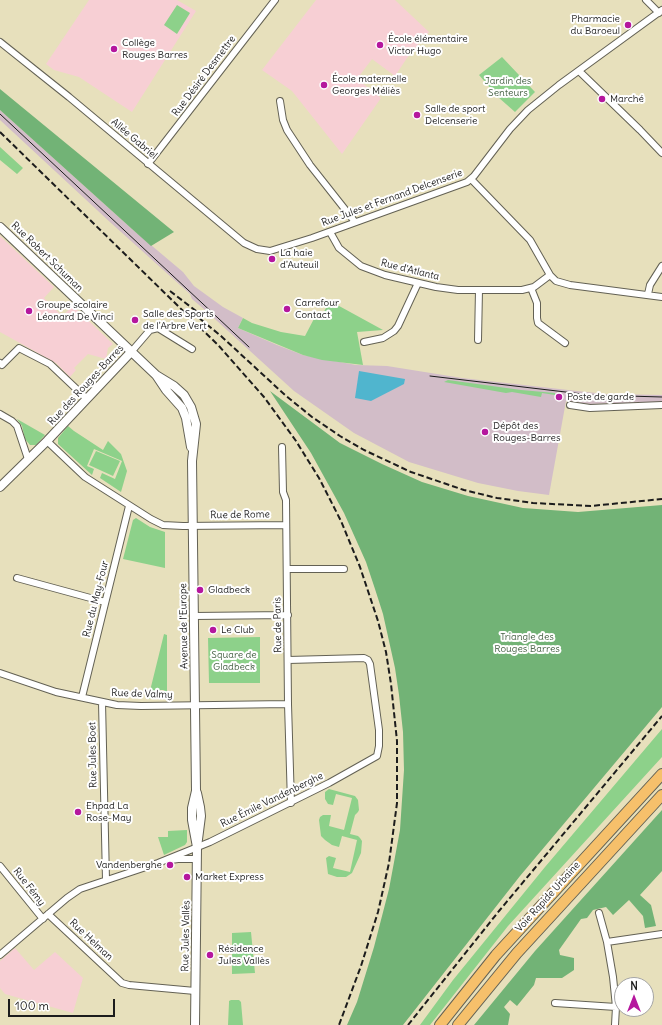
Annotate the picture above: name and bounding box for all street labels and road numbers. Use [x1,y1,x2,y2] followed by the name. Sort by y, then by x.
[170,33,238,119] street label: Rue Désiré Desmettre
[109,116,159,162] street label: Allée Gabriel
[320,167,464,229] street label: Rue Jules et Fernand Delcenserie
[9,220,85,294] street label: Rue Robert Schuman
[380,257,440,283] street label: Rue d'Atlanta
[46,342,126,428] street label: Rue des Rouges-Barres
[210,508,270,522] street label: Rue de Rome
[81,560,111,638] street label: Rue du May-Four
[177,583,191,669] street label: Avenue de l'Europe
[272,597,284,653] street label: Rue de Paris
[111,687,173,701] street label: Rue de Valmy
[86,722,100,788] street label: Rue Jules Boet
[219,770,325,830] street label: Rue Émile Vandenberghe
[513,859,583,935] street label: Voie Rapide Urbaine
[10,866,48,908] street label: Rue Fémy
[179,900,193,972] street label: Rue Jules Vallès
[67,917,115,963] street label: Rue Helman

